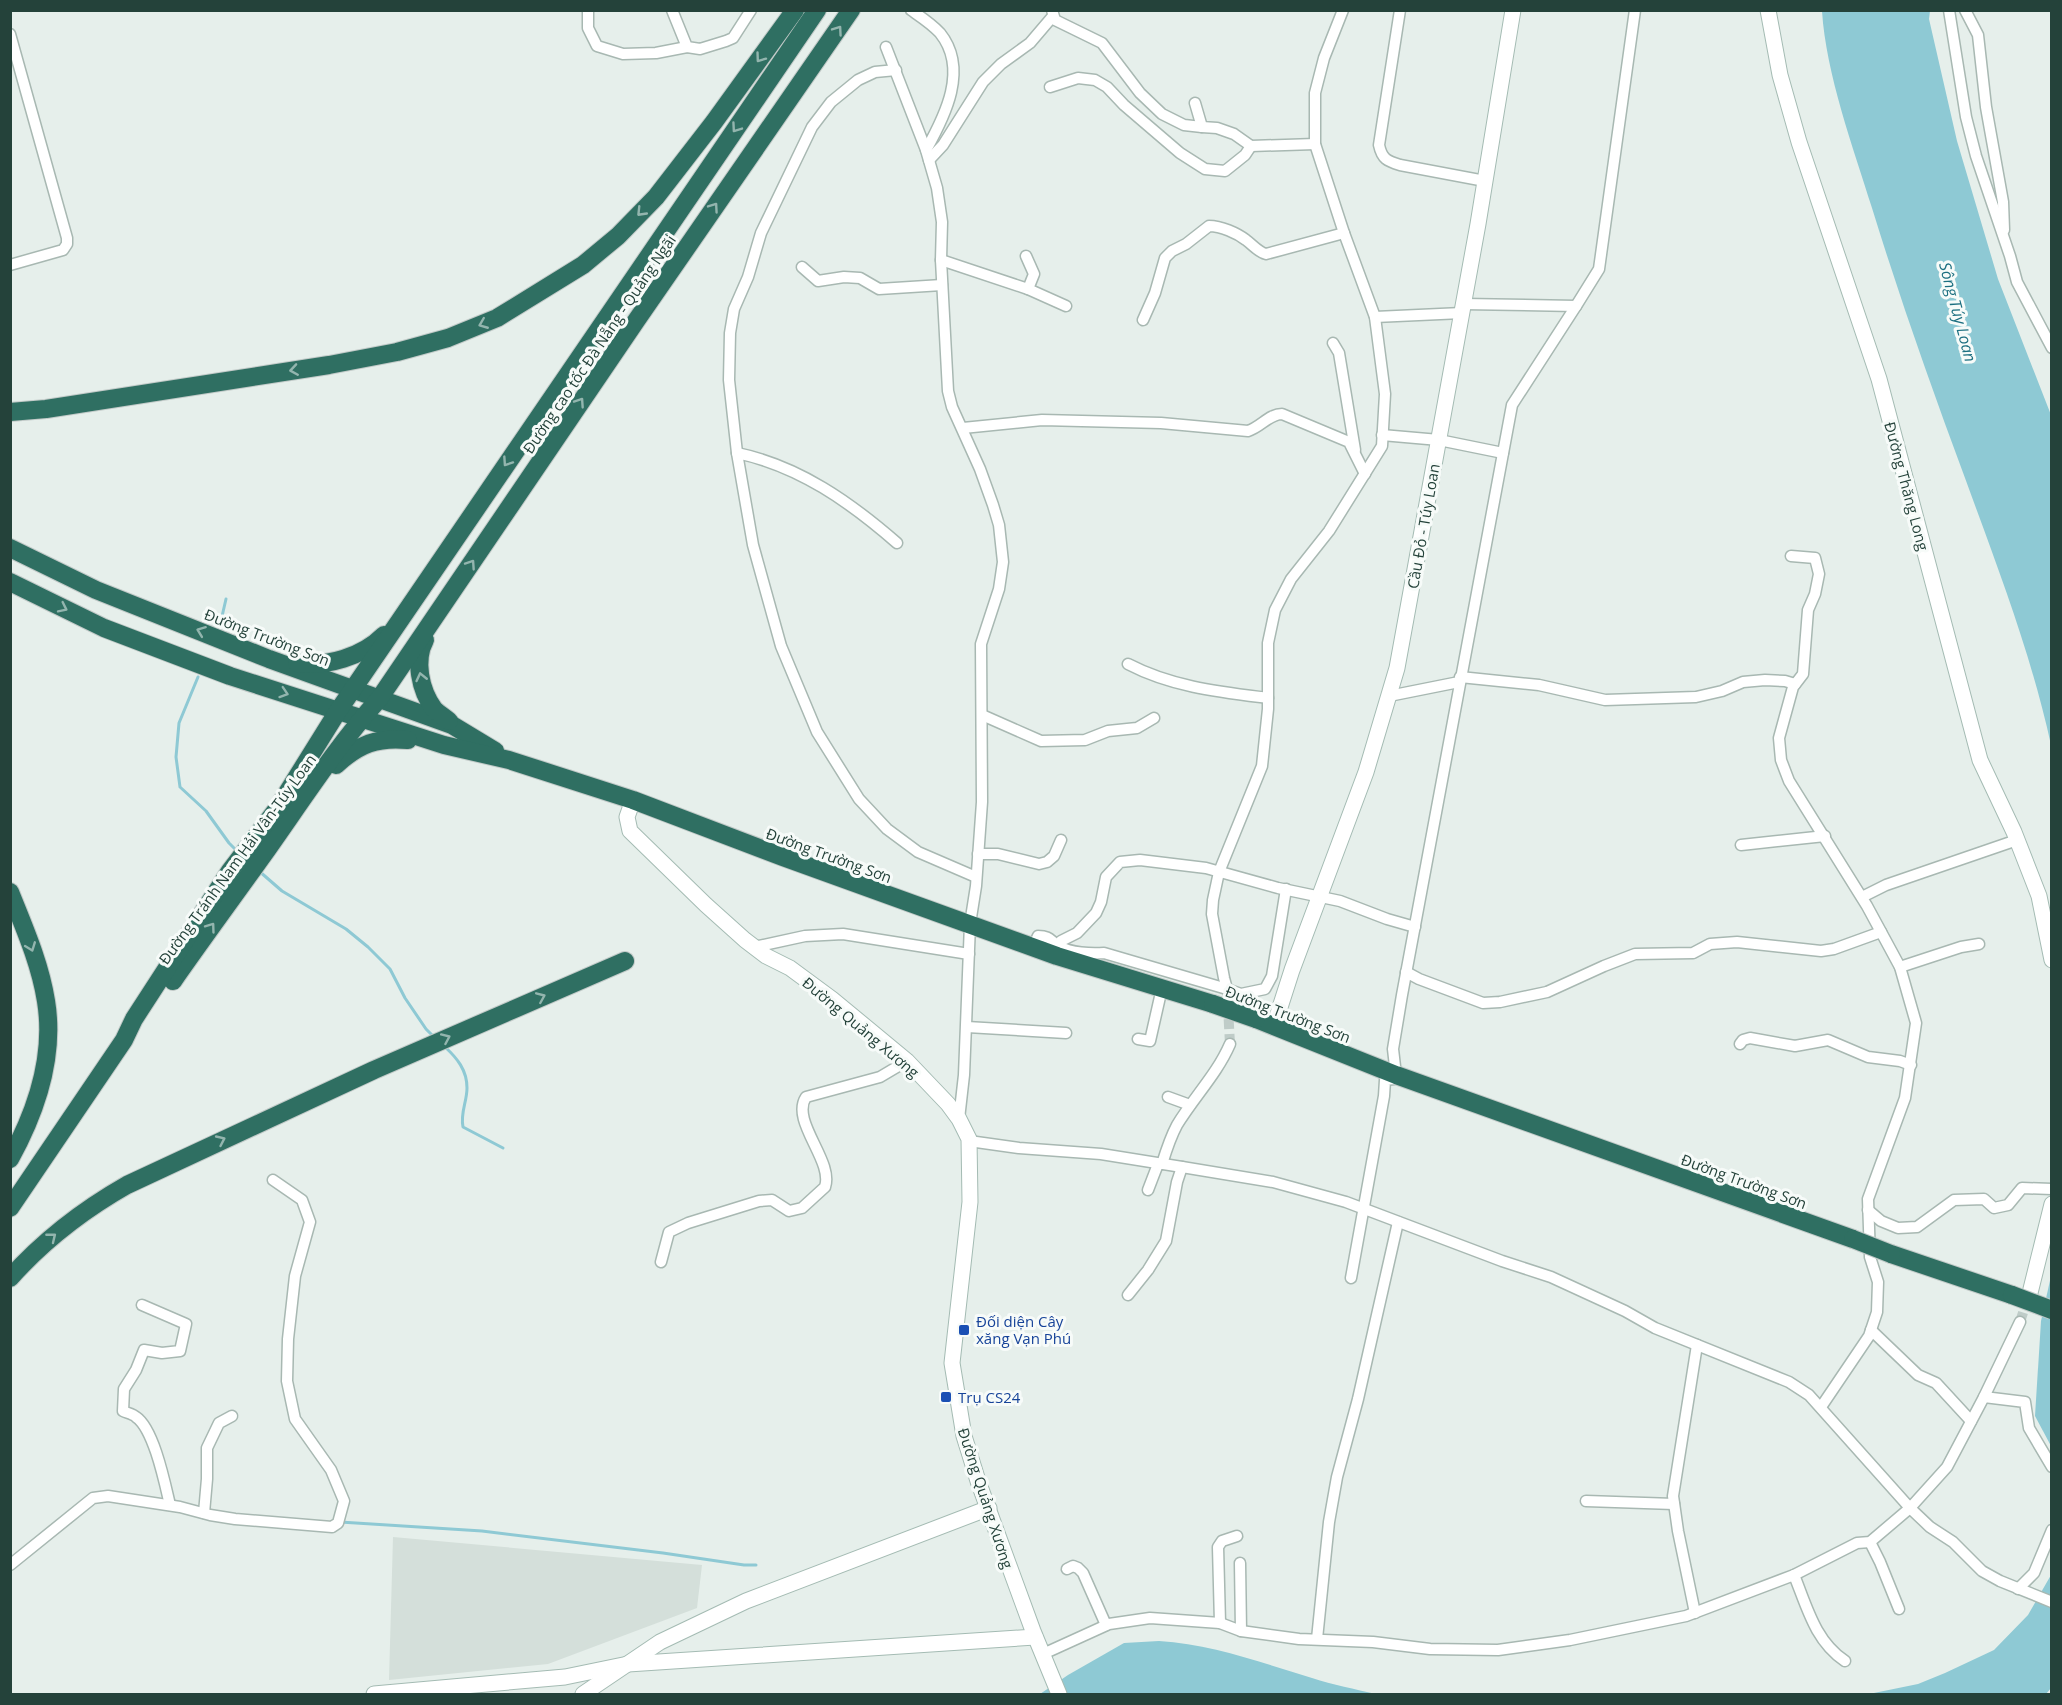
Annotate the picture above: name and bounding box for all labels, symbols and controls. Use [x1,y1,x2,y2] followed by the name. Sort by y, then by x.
[831,25,842,36] one-way arrow
[757,51,768,62] one-way arrow
[732,121,743,132] one-way arrow
[707,203,718,214] one-way arrow
[638,204,649,215] one-way arrow
[518,231,680,457] street label: Đường cao tốc Đà Nẵng - Quảng Ngãi
[1934,260,1982,364] water label: Sông Túy Loan
[478,317,489,329] one-way arrow
[290,364,299,376] one-way arrow
[573,398,584,409] one-way arrow
[1880,419,1934,553] street label: Đường Thăng Long
[503,455,514,466] one-way arrow
[1402,462,1444,590] street label: Cầu Đỏ - Túy Loan
[463,559,474,570] one-way arrow
[56,601,67,612] one-way arrow
[202,604,332,670] street label: Đường Trường Sơn
[196,625,206,638] one-way arrow
[416,672,429,682] one-way arrow
[278,686,289,698] one-way arrow
[154,750,320,968] street label: Đường Tránh Nam Hải Vân-Túy Loan
[763,823,895,887] street label: Đường Trường Sơn
[204,923,215,934] one-way arrow
[24,940,36,951] one-way arrow
[798,972,924,1082] street label: Đường Quảng Xương
[1223,981,1353,1047] street label: Đường Trường Sơn
[535,992,546,1004] one-way arrow
[440,1033,451,1045] one-way arrow
[214,1136,225,1148] one-way arrow
[1678,1149,1810,1213] street label: Đường Trường Sơn
[45,1233,56,1244] one-way arrow
[976,1311,1071,1348] place label: Đối diện Cây xăng Vạn Phú
[957,1323,971,1337] marker: Đối diện Cây xăng Vạn Phú
[958,1387,1021,1407] place label: Trụ CS24
[939,1390,953,1404] marker: Trụ CS24
[954,1425,1018,1571] street label: Đường Quảng Xương

